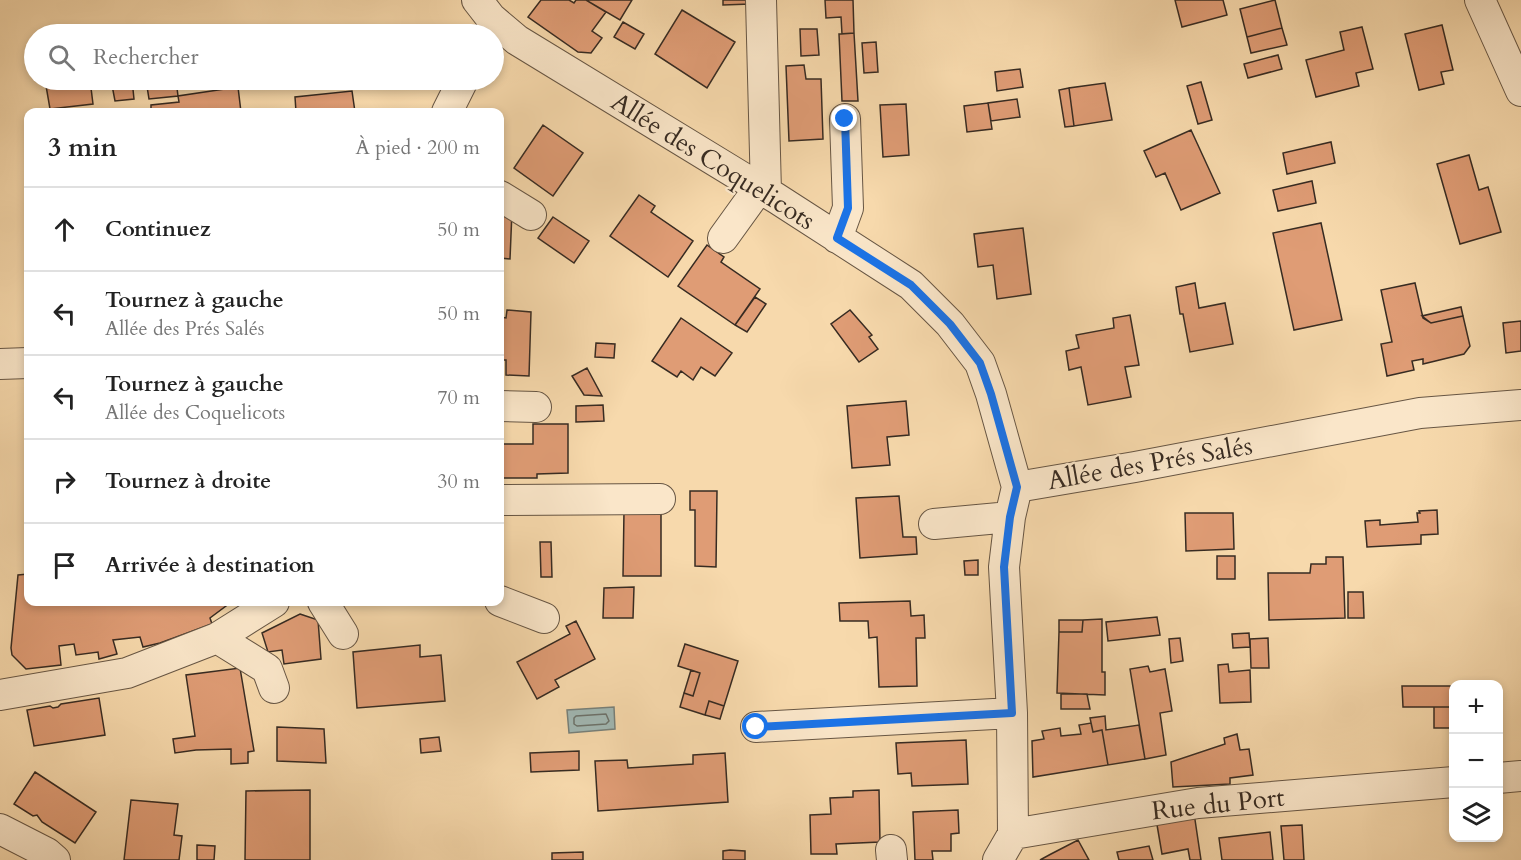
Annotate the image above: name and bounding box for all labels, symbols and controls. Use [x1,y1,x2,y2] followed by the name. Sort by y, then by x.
[24,24,504,90] search box
[45,41,78,74] icon: search
[93,42,198,72] text: Rechercher
[604,84,822,238] street label: Allée des Coquelicots
[831,105,857,131] route end
[48,130,117,165] text: 3 min
[356,134,480,161] text: À pied · 200 m
[48,213,81,246] icon: ahead
[105,214,211,244] text: Continuez
[437,216,480,243] text: 50 m
[105,285,284,315] text: Tournez à gauche
[48,297,81,330] icon: left
[437,300,480,327] text: 50 m
[105,315,265,342] text: Allée des Prés Salés
[105,369,284,399] text: Tournez à gauche
[48,381,81,414] icon: left
[437,384,480,411] text: 70 m
[105,399,285,426] text: Allée des Coquelicots
[1045,428,1255,498] street label: Allée des Prés Salés
[48,465,81,498] icon: right
[105,466,271,496] text: Tournez à droite
[437,468,480,495] text: 30 m
[48,549,81,582] icon: arrive
[105,550,315,580] text: Arrivée à destination
[1449,680,1503,842] map controls
[1449,680,1503,734] button: +
[742,713,768,739] route start
[1449,734,1503,788] button: −
[1150,780,1286,828] street label: Rue du Port
[1449,788,1503,842] button: layers

